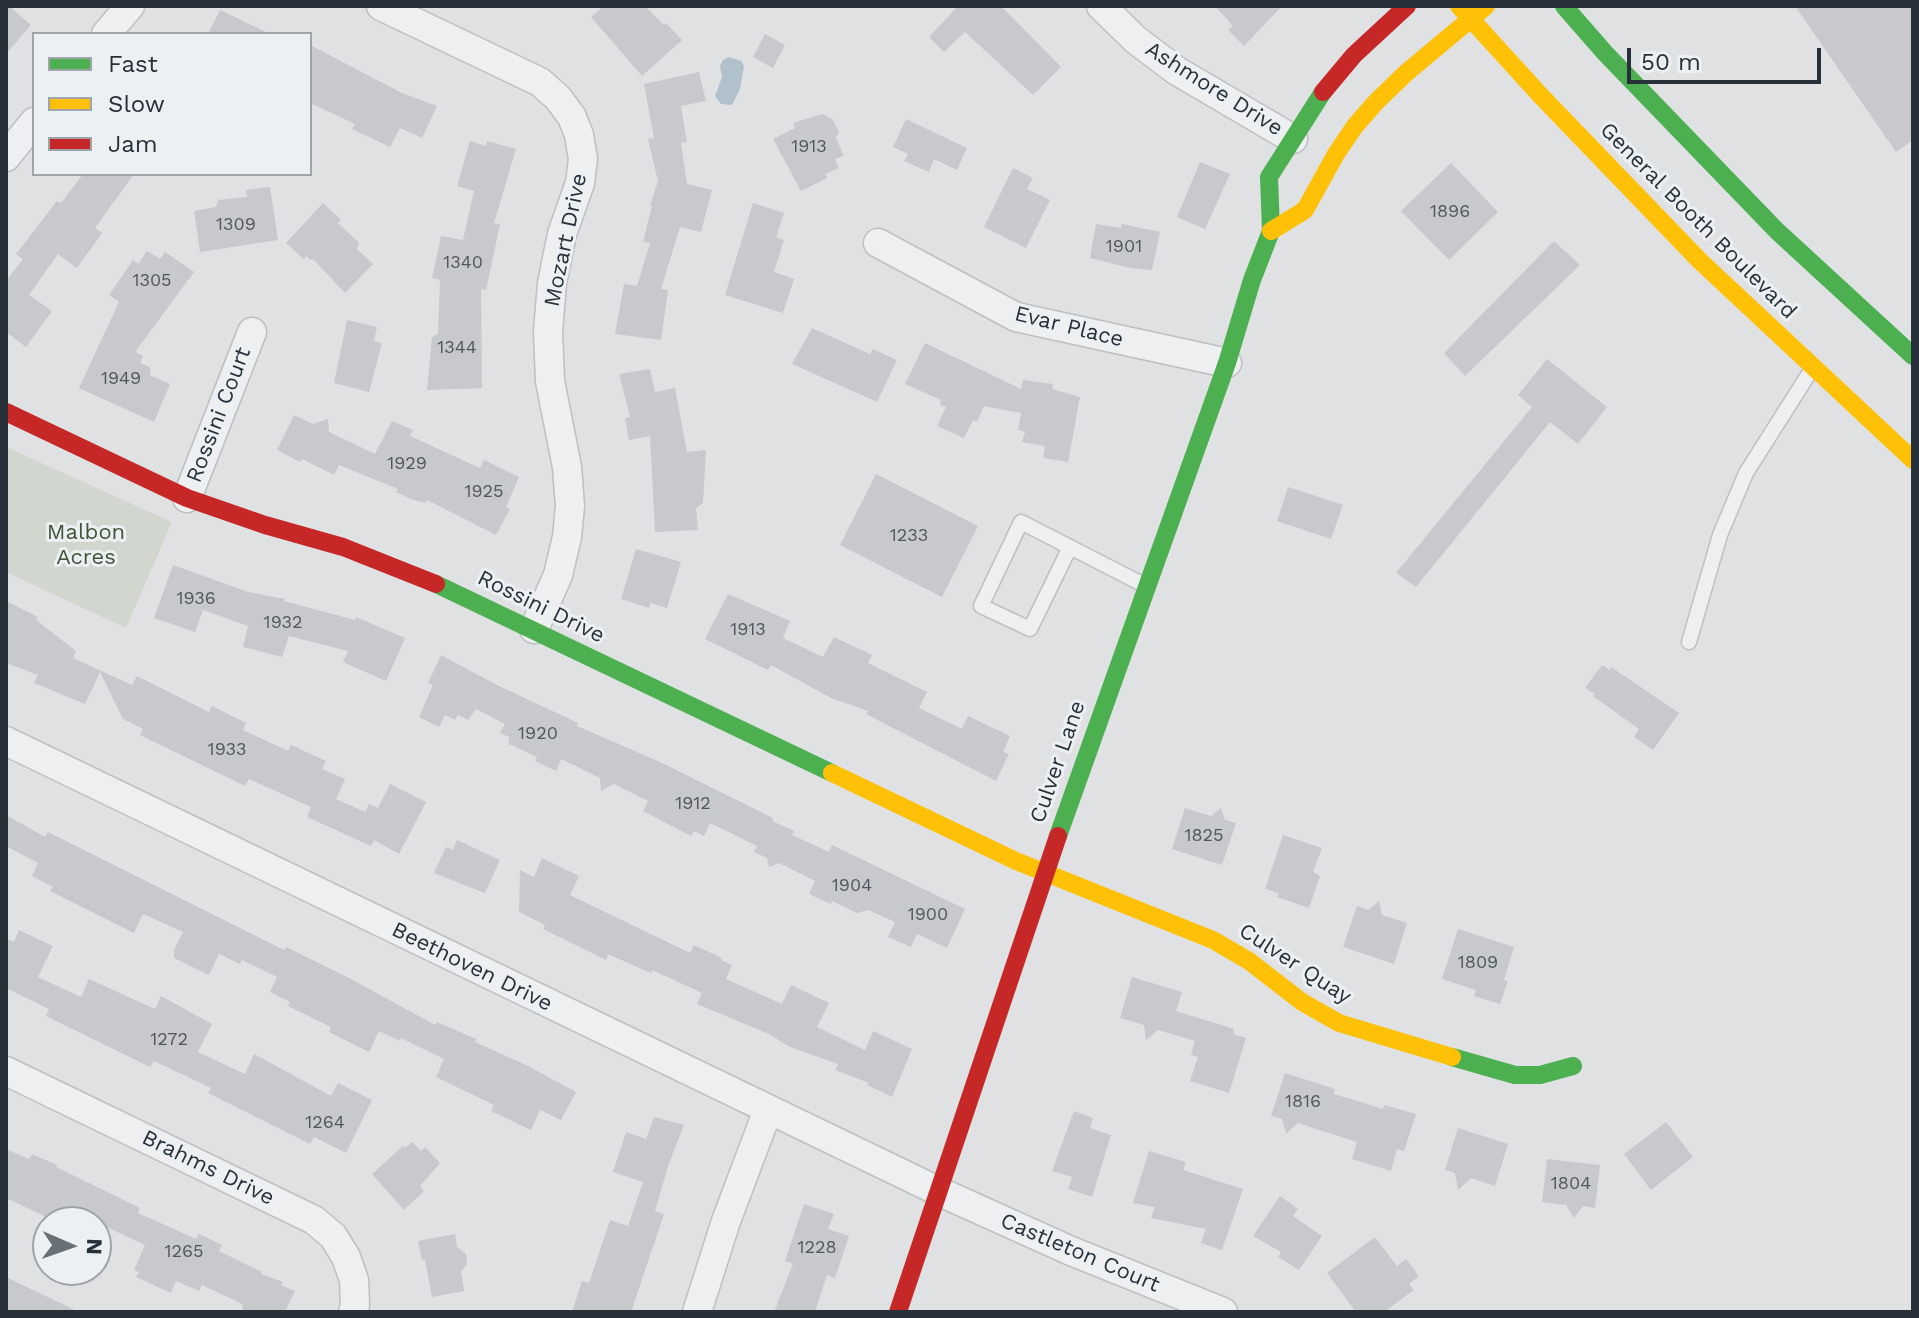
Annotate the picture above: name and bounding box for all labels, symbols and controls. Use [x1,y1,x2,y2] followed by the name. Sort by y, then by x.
[32,32,312,176] legend
[1631,32,1825,82] scale bar
[1140,36,1288,142] street label: Ashmore Drive
[1641,48,1701,76] text: 50 m
[108,50,158,78] text: Fast
[108,90,165,118] text: Slow
[1594,117,1802,325] street label: General Booth Boulevard
[108,130,158,158] text: Jam
[791,136,827,158] house number: 1913
[539,171,593,309] street label: Mozart Drive
[1430,201,1470,223] house number: 1896
[216,214,256,236] house number: 1309
[1106,236,1142,258] house number: 1901
[443,252,483,274] house number: 1340
[132,270,172,292] house number: 1305
[1012,301,1126,353] street label: Evar Place
[437,337,477,359] house number: 1344
[181,344,257,486] street label: Rossini Court
[101,368,141,390] house number: 1949
[387,453,427,475] house number: 1929
[464,481,504,503] house number: 1925
[47,520,125,572] park label: Malbon Acres
[890,525,928,547] house number: 1233
[473,565,609,649] street label: Rossini Drive
[176,588,216,610] house number: 1936
[264,612,302,634] house number: 1932
[730,619,766,641] house number: 1913
[1025,697,1091,827] street label: Culver Lane
[518,723,558,745] house number: 1920
[208,739,246,761] house number: 1933
[675,793,711,815] house number: 1912
[1184,825,1224,847] house number: 1825
[832,875,872,897] house number: 1904
[908,904,948,926] house number: 1900
[387,917,557,1017] street label: Beethoven Drive
[1234,918,1356,1010] street label: Culver Quay
[1458,952,1498,974] house number: 1809
[150,1029,188,1051] house number: 1272
[1285,1091,1321,1113] house number: 1816
[305,1112,345,1134] house number: 1264
[138,1125,278,1211] street label: Brahms Drive
[1551,1173,1591,1195] house number: 1804
[32,1206,112,1286] north arrow
[996,1208,1164,1298] street label: Castleton Court
[797,1237,837,1259] house number: 1228
[82,1238,107,1255] text: N
[165,1241,203,1263] house number: 1265

